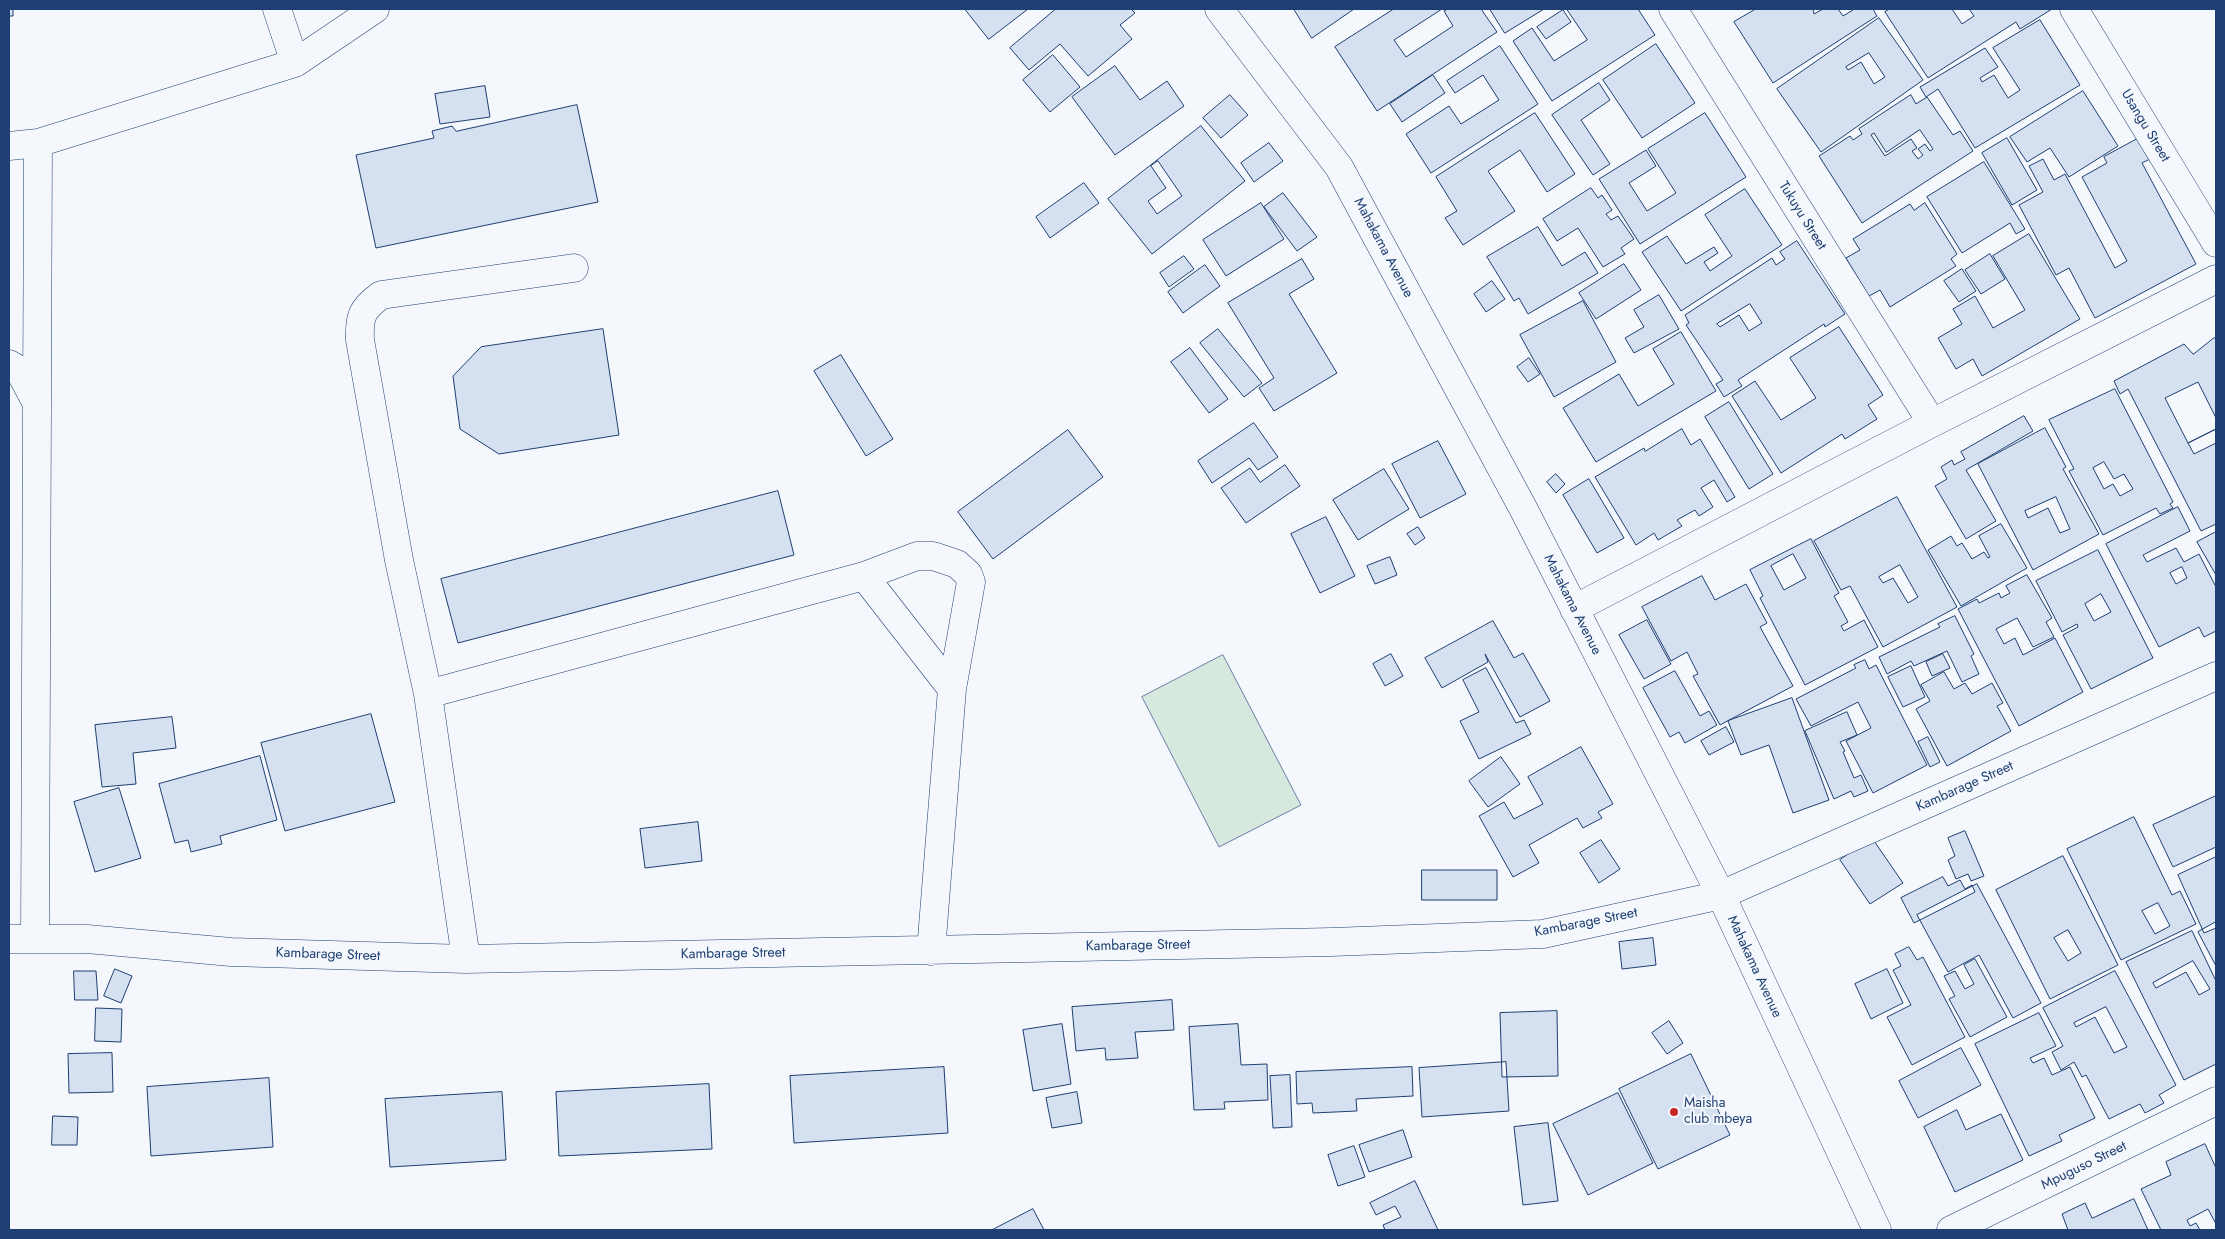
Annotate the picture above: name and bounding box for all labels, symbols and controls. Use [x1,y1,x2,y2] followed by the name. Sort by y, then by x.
[2117,87,2173,165] street label: Usangu Street
[1774,179,1830,253] street label: Tukuyu Street
[1350,195,1416,301] street label: Mahakama Avenue
[1539,552,1605,658] street label: Mahakama Avenue
[1914,758,2016,816] street label: Kambarage Street
[1533,905,1639,941] street label: Kambarage Street
[1723,913,1785,1021] street label: Mahakama Avenue
[1086,937,1190,955] street label: Kambarage Street
[275,945,381,965] street label: Kambarage Street
[681,945,785,963] street label: Kambarage Street
[1684,1096,1752,1128] place label: Maisha club mbeya
[1668,1106,1680,1118] marker: Maisha club mbeya
[2039,1138,2129,1194] street label: Mpuguso Street

